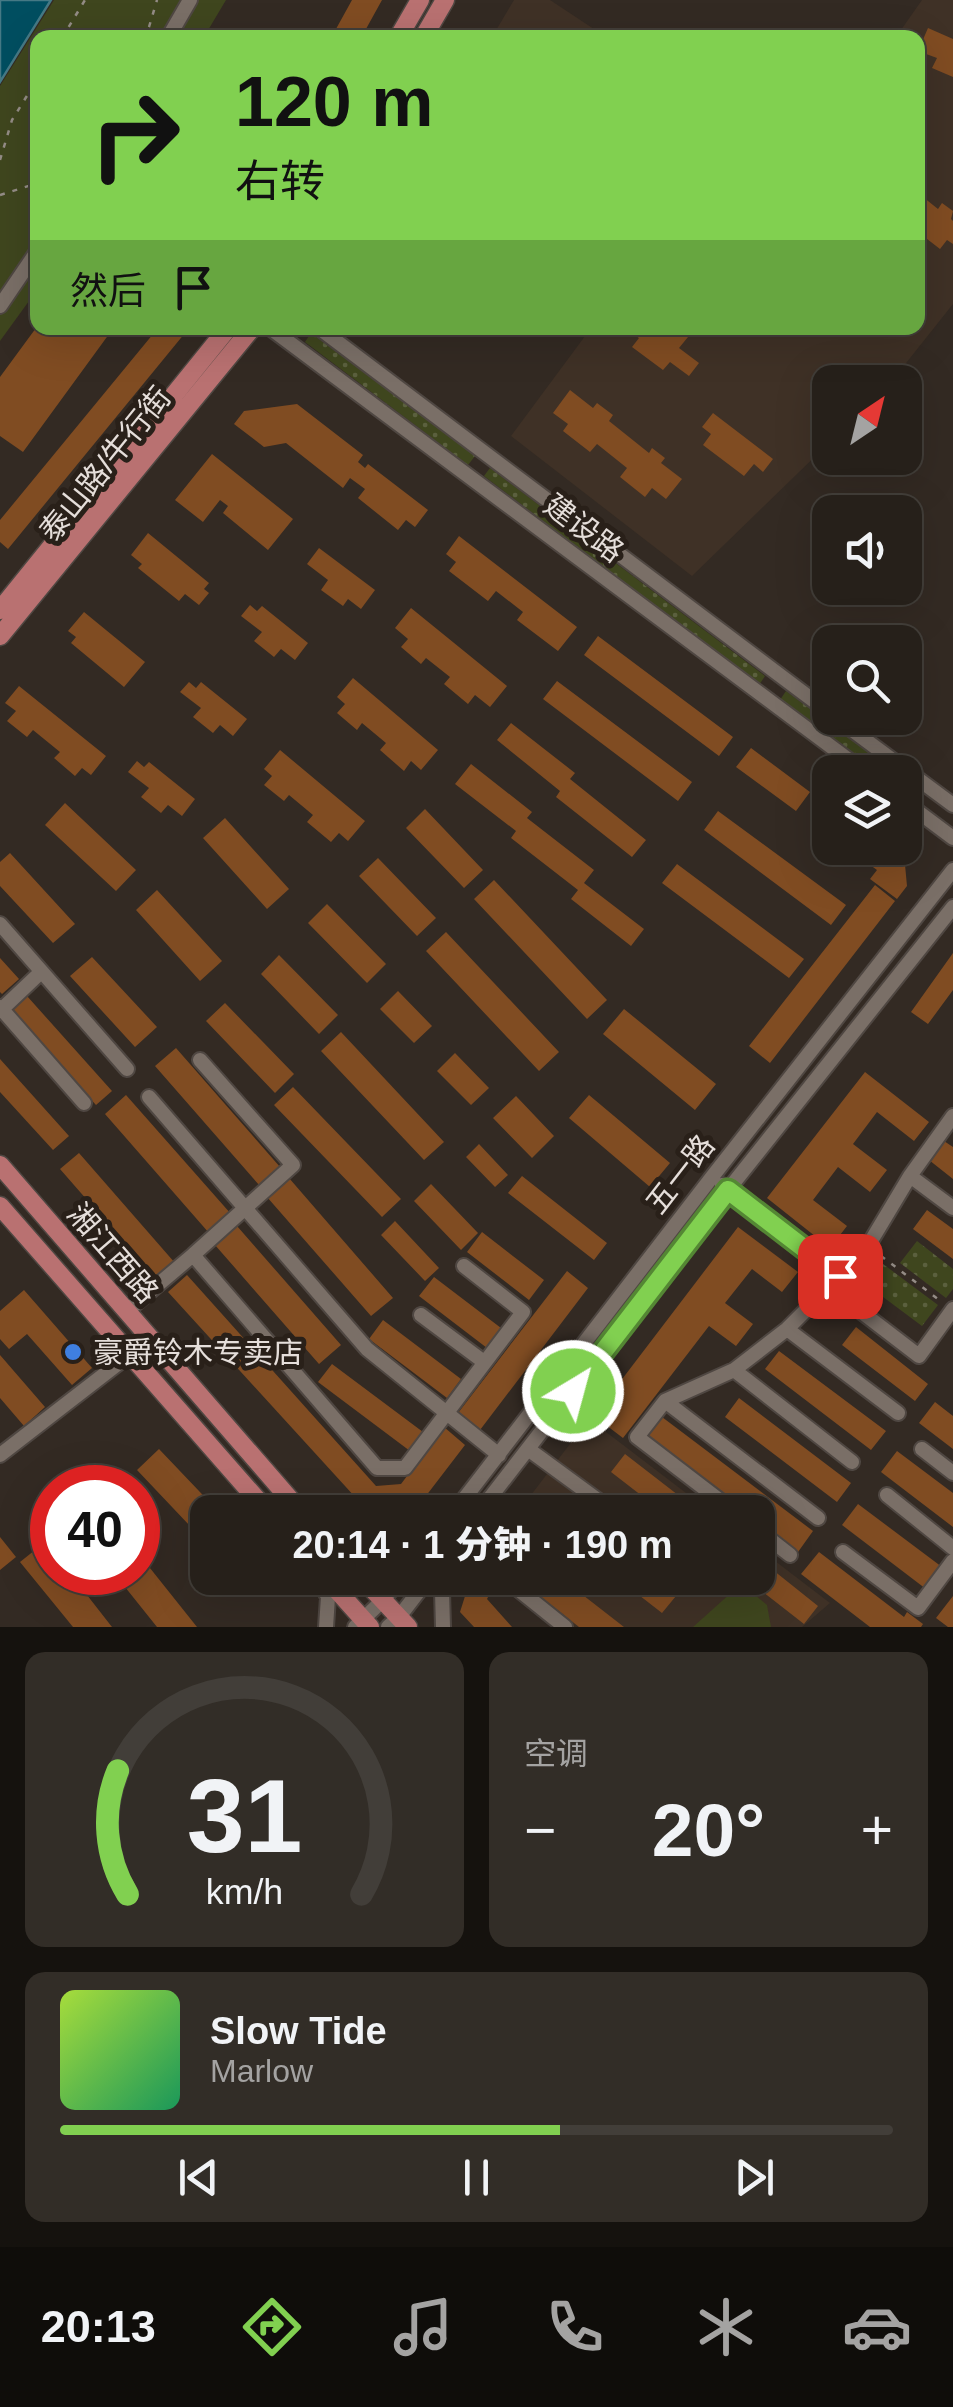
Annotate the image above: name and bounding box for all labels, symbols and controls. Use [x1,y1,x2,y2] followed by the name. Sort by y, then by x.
[235,63,433,141] text: 120 m
[70,70,200,200] icon: right
[235,156,325,207] text: 右转
[166,260,221,315] icon: arrive
[70,270,146,312] text: 然后
[812,365,922,475] north arrow
[812,365,922,865] map controls
[33,380,177,548] street label: 泰山路/牛行街
[538,488,630,568] street label: 建设路
[812,495,922,605] button: sound
[812,625,922,735] button: search
[812,755,922,865] button: layers
[639,1128,721,1220] street label: 五一路
[61,1197,165,1309] street label: 湘江西路
[798,1234,883,1319] pin
[813,1249,868,1304] icon: arrive
[93,1336,303,1369] place label: 豪爵铃木专卖店
[521,1339,625,1443] position arrow
[62,1341,84,1363] marker: 豪爵铃木专卖店
[30,1465,160,1595] speed limit sign: 40
[292,1524,673,1566] text: 20:14 · 1 分钟 · 190 m
[524,1736,588,1772] text: 空调
[187,1758,302,1874] text: 31
[652,1788,765,1872] text: 20°
[524,1799,556,1861] text: −
[861,1799,893,1861] text: +
[206,1872,283,1912] text: km/h
[210,2010,387,2052] text: Slow Tide
[210,2053,313,2089] text: Marlow
[171,2150,226,2205] icon: previous
[449,2150,504,2205] icon: pause
[727,2150,782,2205] icon: next
[237,2292,307,2362] icon: directions
[388,2292,458,2362] icon: music
[540,2292,610,2362] icon: phone
[691,2292,761,2362] icon: climate
[842,2292,912,2362] icon: car
[41,2301,156,2352] text: 20:13

